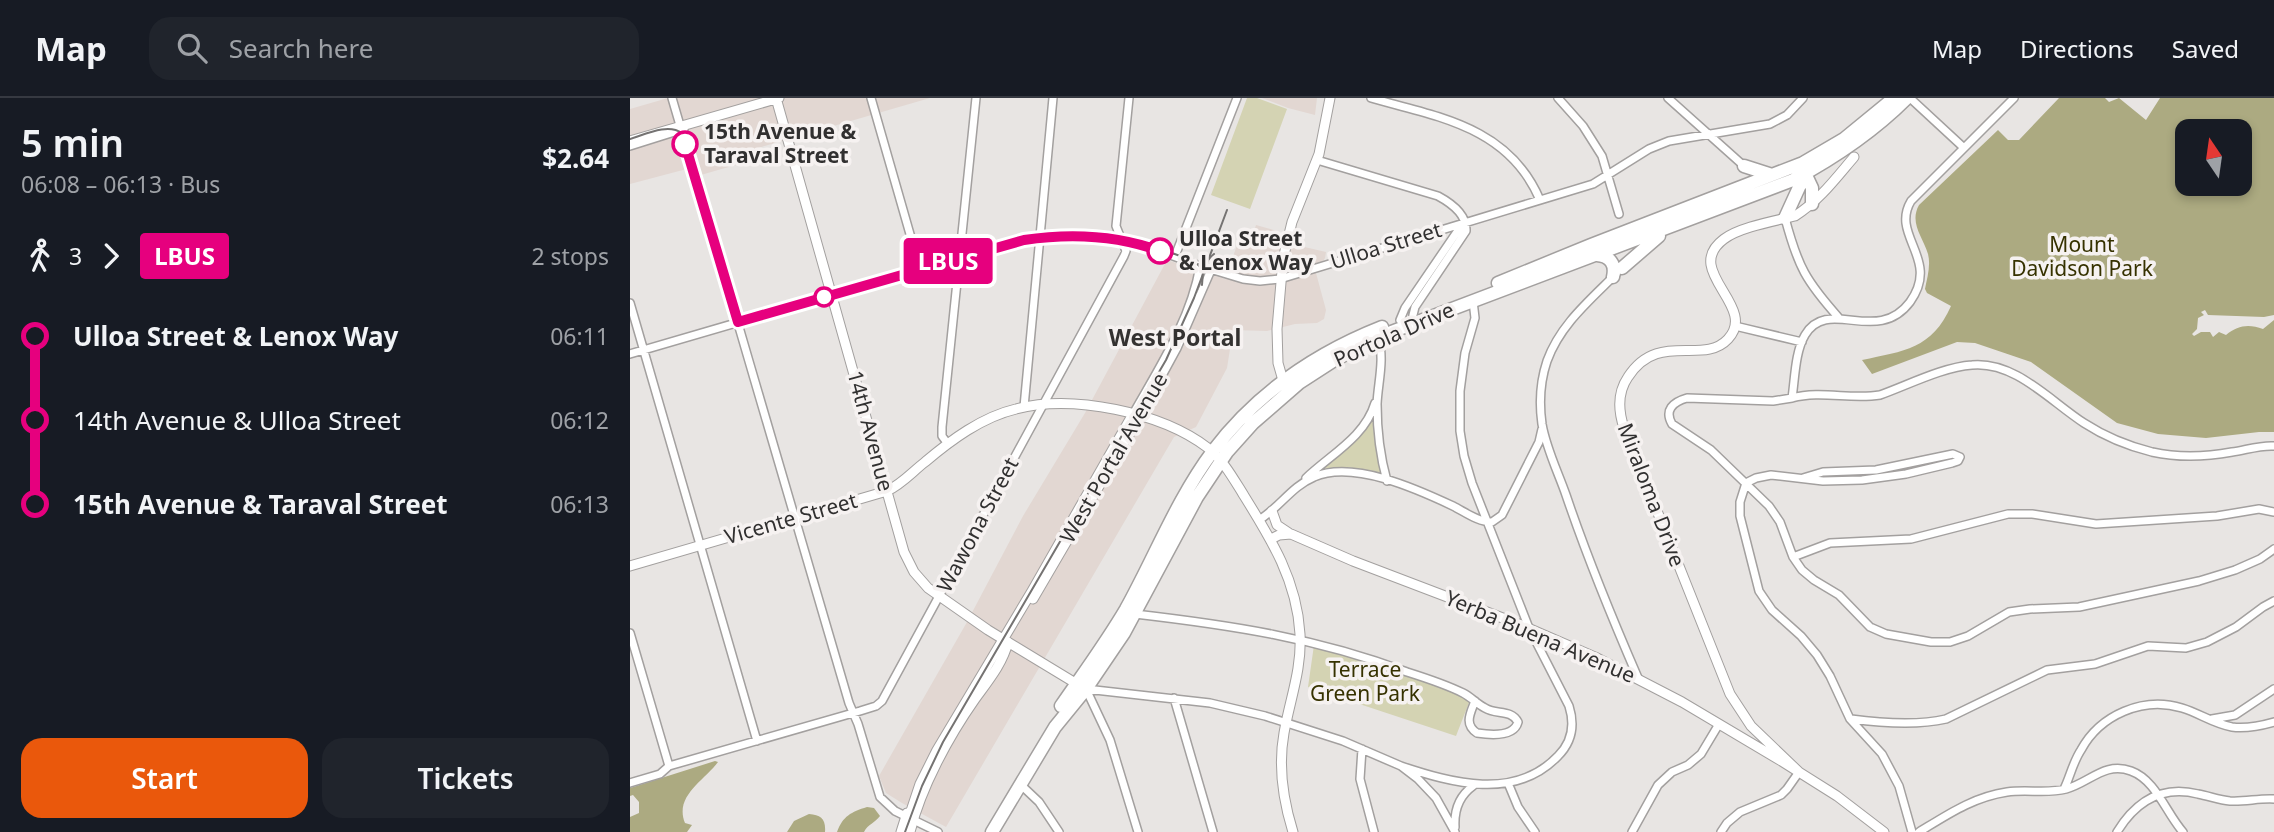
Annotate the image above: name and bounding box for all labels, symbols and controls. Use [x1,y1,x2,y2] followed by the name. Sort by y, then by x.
[149,17,639,80] search box
[35,26,107,71] text: Map
[173,29,211,67] icon: search
[229,30,373,66] text: Search here
[1932,32,1982,65] text: Map
[2020,32,2134,65] text: Directions
[2172,32,2239,65] text: Saved
[21,116,124,168] text: 5 min
[704,117,857,169] place label: 15th Avenue & Taraval Street
[2175,119,2252,196] north arrow
[2175,119,2252,196] map controls
[672,131,698,157] marker: 15th Avenue & Taraval Street
[542,140,609,176] text: $2.64
[21,168,220,200] text: 06:08 – 06:13 · Bus
[1327,215,1445,275] street label: Ulloa Street
[1179,224,1313,276] place label: Ulloa Street & Lenox Way
[2011,230,2154,282] park label: Mount Davidson Park
[21,237,59,275] icon: walk
[92,237,130,275] icon: forward
[899,238,997,284] line badge: LBUS
[1147,238,1173,264] marker: Ulloa Street & Lenox Way
[154,239,215,272] text: LBUS
[69,240,82,272] text: 3
[531,240,609,272] text: 2 stops
[918,244,978,277] text: LBUS
[814,287,834,307] unlabelled marker
[1329,295,1458,373] street label: Portola Drive
[73,318,398,354] text: Ulloa Street & Lenox Way
[550,320,609,352] text: 06:11
[1109,321,1241,353] district label: West Portal
[841,367,901,494] street label: 14th Avenue
[1053,367,1173,548] street label: West Portal Avenue
[73,402,401,438] text: 14th Avenue & Ulloa Street
[550,404,609,436] text: 06:12
[1612,419,1692,570] street label: Miraloma Drive
[930,452,1025,597] street label: Wawona Street
[73,486,448,522] text: 15th Avenue & Taraval Street
[721,486,861,550] street label: Vicente Street
[550,488,609,520] text: 06:13
[1441,583,1640,689] street label: Yerba Buena Avenue
[1310,655,1421,707] park label: Terrace Green Park
[21,738,308,818] button: Start
[322,738,609,818] button: Tickets

